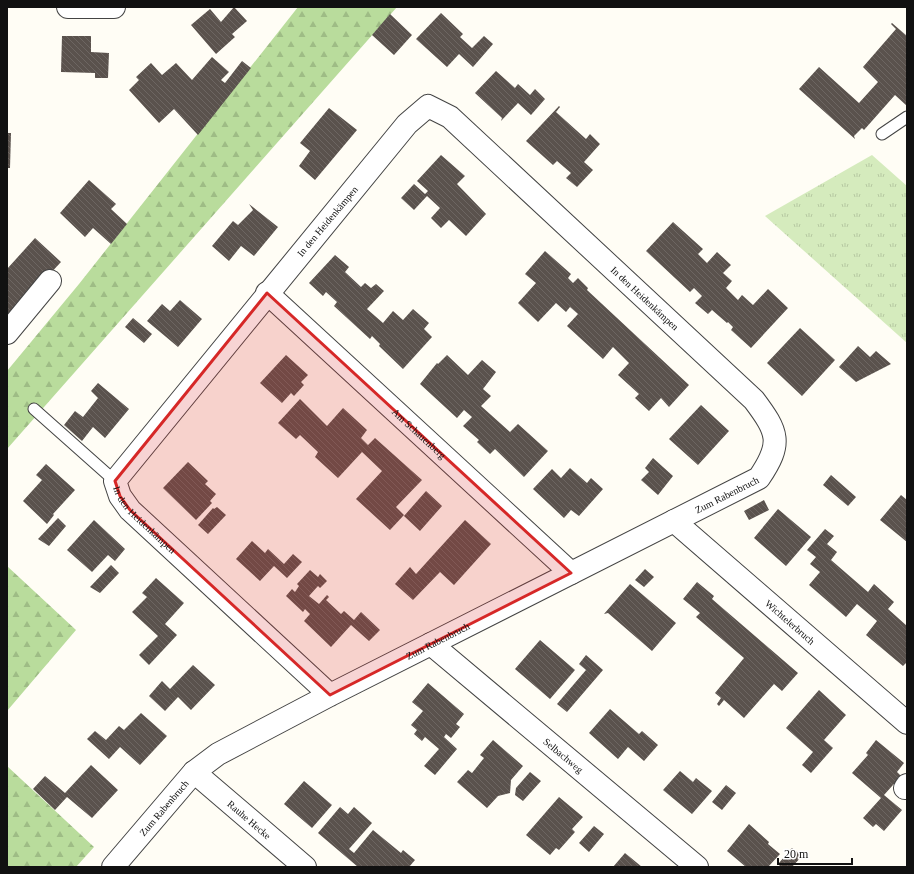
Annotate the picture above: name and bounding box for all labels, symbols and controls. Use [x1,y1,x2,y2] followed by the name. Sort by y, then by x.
[295,184,360,259] street label: In den Heidenkämpen
[609,264,681,333] street label: In den Heidenkämpen
[390,406,448,461] street label: Am Schauenberg
[693,474,761,515] street label: Zum Rabenbruch
[111,485,178,556] street label: In den Heidenkämpen
[763,598,817,647] street label: Wichtelerbruch
[404,620,471,662] street label: Zum Rabenbruch
[541,736,585,775] street label: Selbachweg
[137,778,191,838] street label: Zum Rabenbruch
[225,798,274,842] street label: Rauhe Hecke
[778,840,852,866] scale bar
[784,847,809,861] text: 20 m

